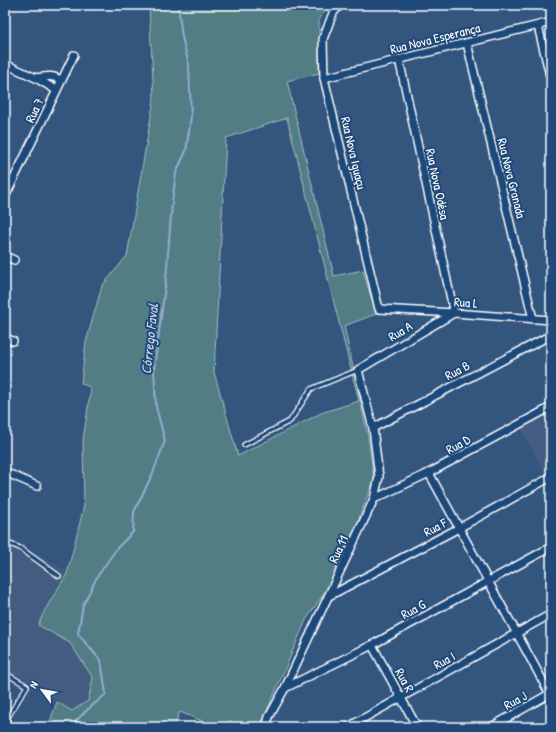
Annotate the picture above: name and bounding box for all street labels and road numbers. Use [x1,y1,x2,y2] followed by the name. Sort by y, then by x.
[388,18,482,58] street label: Rua Nova Esperança
[20,95,48,125] street label: Rua 7
[337,115,371,191] street label: Rua Nova Iguaçu
[493,136,531,220] street label: Rua Nova Granada
[422,147,454,221] street label: Rua Nova Odésa
[453,292,479,312] street label: Rua L
[384,316,416,345] street label: Rua A
[441,356,473,384] street label: Rua B
[443,430,474,458] street label: Rua D
[420,513,451,541] street label: Rua F
[324,532,352,566] street label: Rua 11
[398,595,429,623] street label: Rua G
[430,647,458,673] street label: Rua I
[391,665,419,695] street label: Rua R
[500,686,530,714] street label: Rua J

